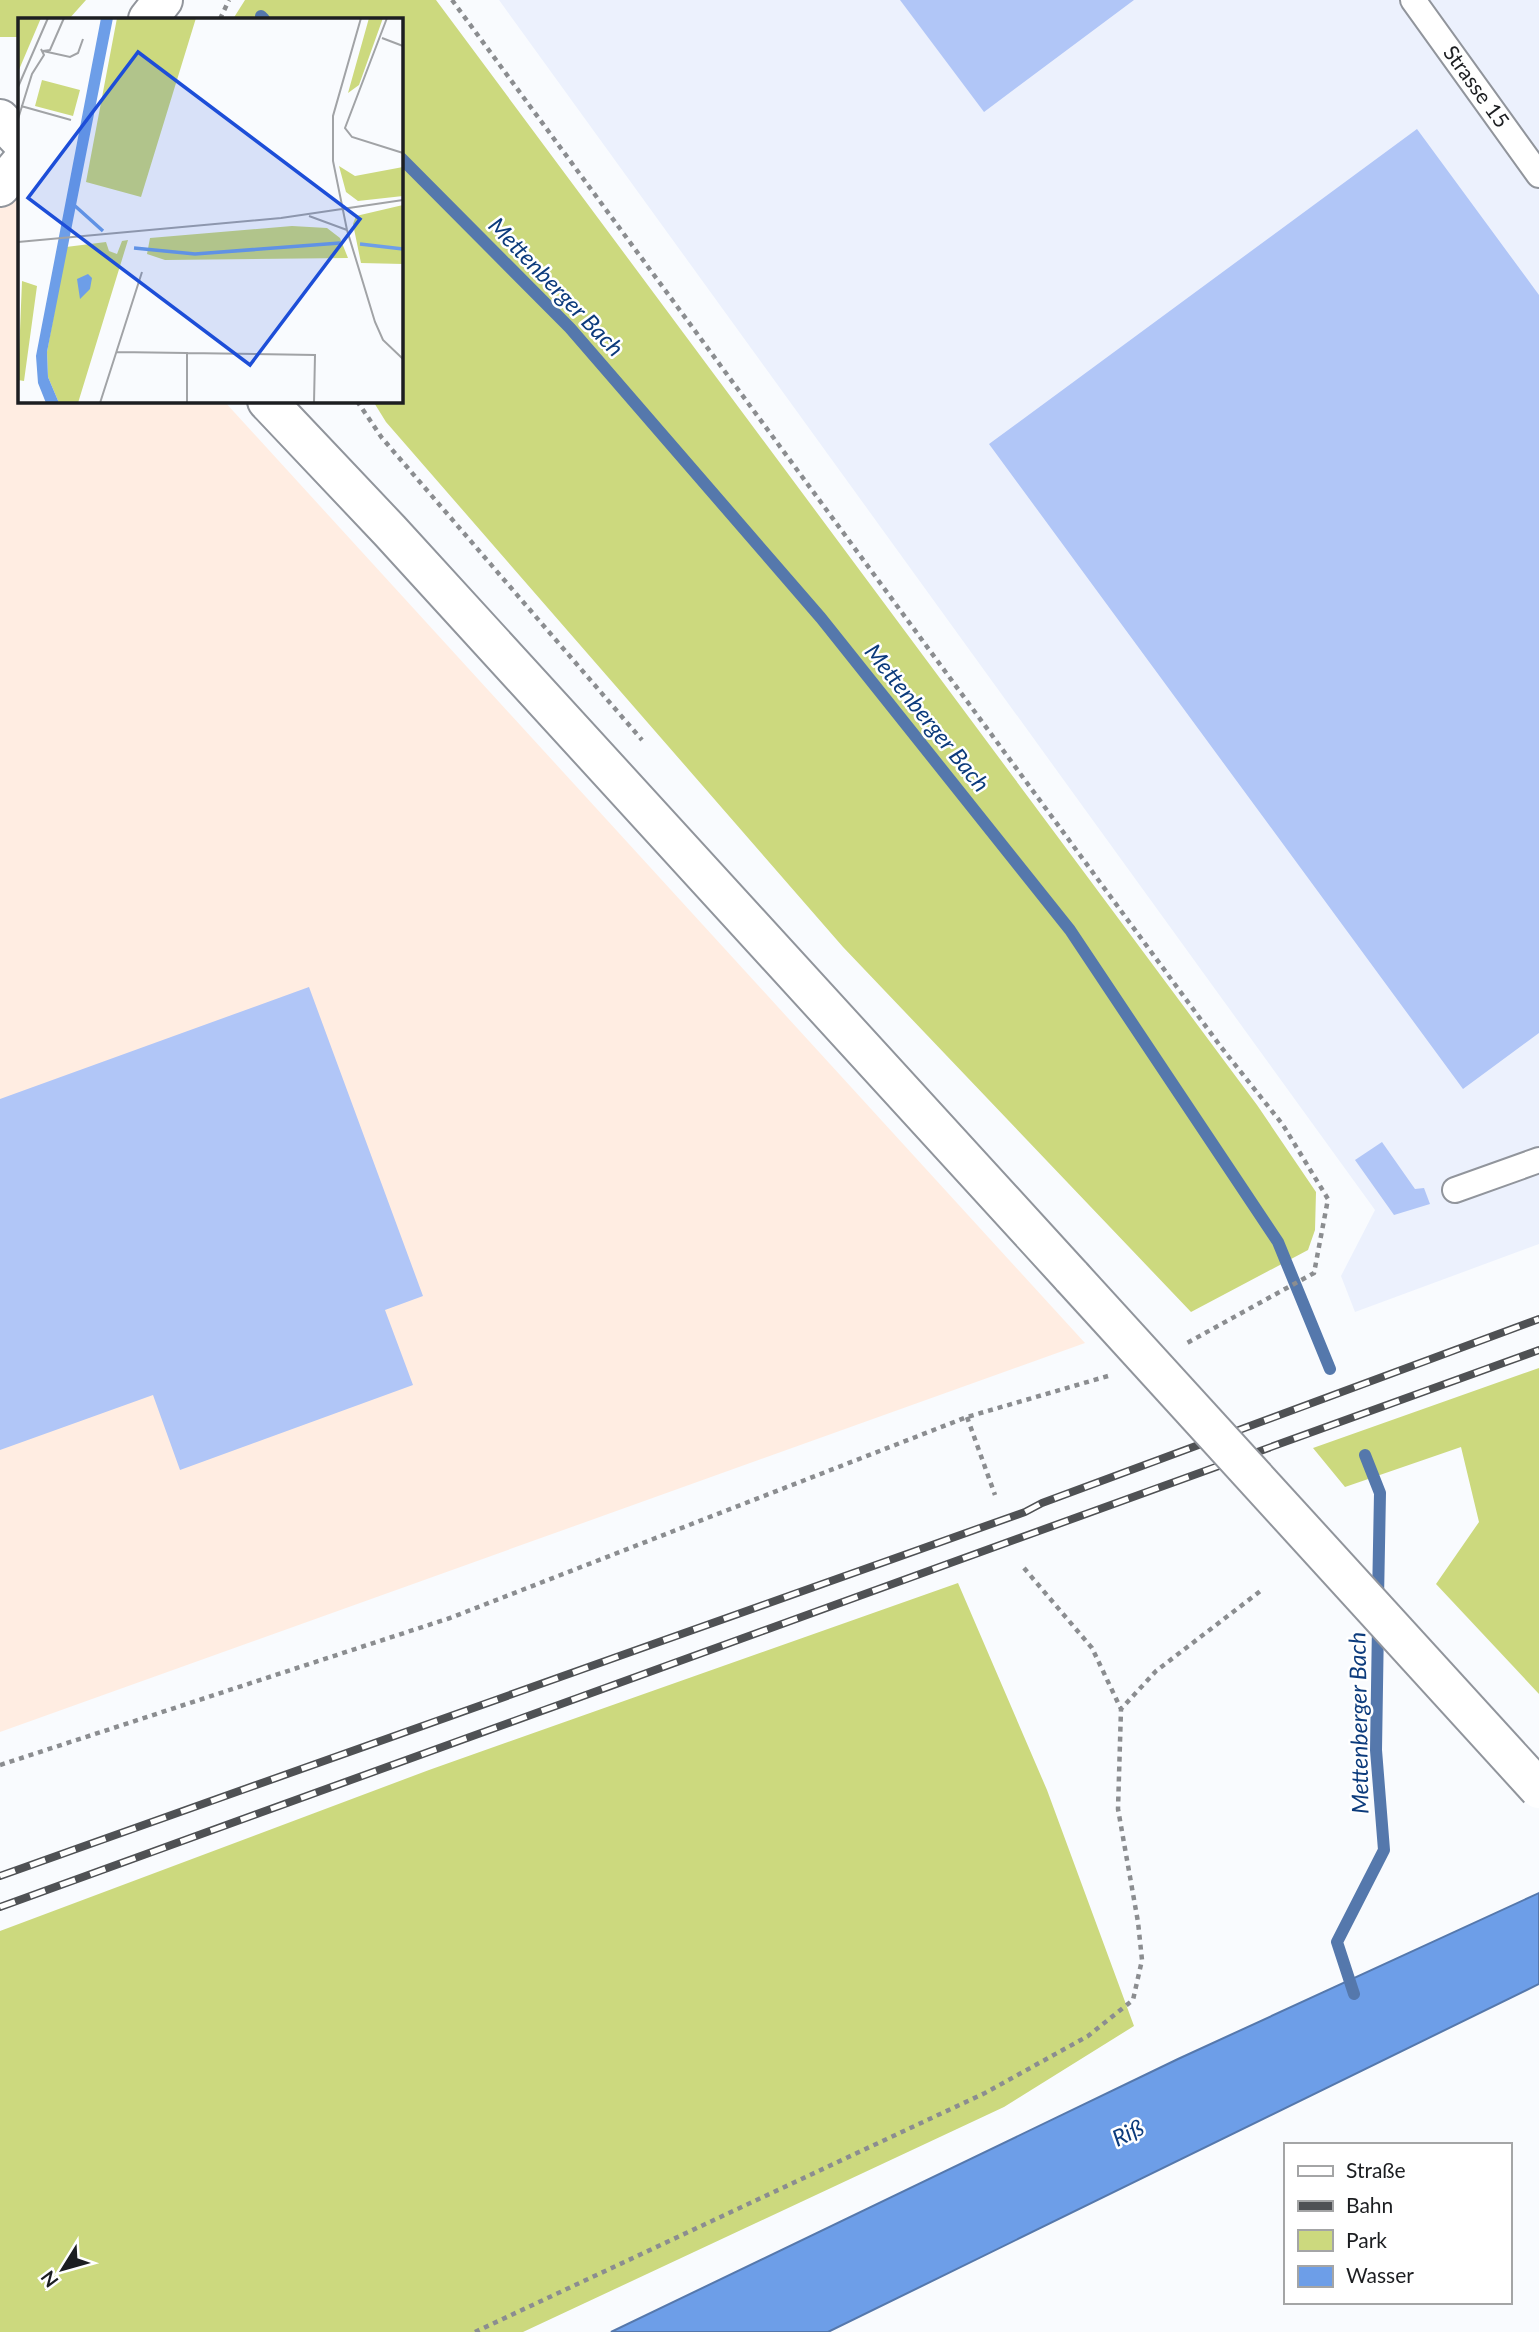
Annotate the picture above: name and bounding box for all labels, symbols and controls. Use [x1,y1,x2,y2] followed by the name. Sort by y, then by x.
[18,18,402,402] inset map
[1439,40,1515,132] street label: Strasse 15
[483,211,630,362] water label: Mettenberger Bach
[860,638,996,797] water label: Mettenberger Bach
[1342,1632,1374,1814] water label: Mettenberger Bach
[1107,2113,1148,2152] water label: Riß
[1284,2143,1511,2304] legend
[1346,2157,1406,2182] text: Straße
[1346,2192,1393,2217] text: Bahn
[1346,2227,1387,2252] text: Park
[28,2234,98,2304] north arrow
[1346,2262,1414,2287] text: Wasser
[35,2267,63,2292] text: N

